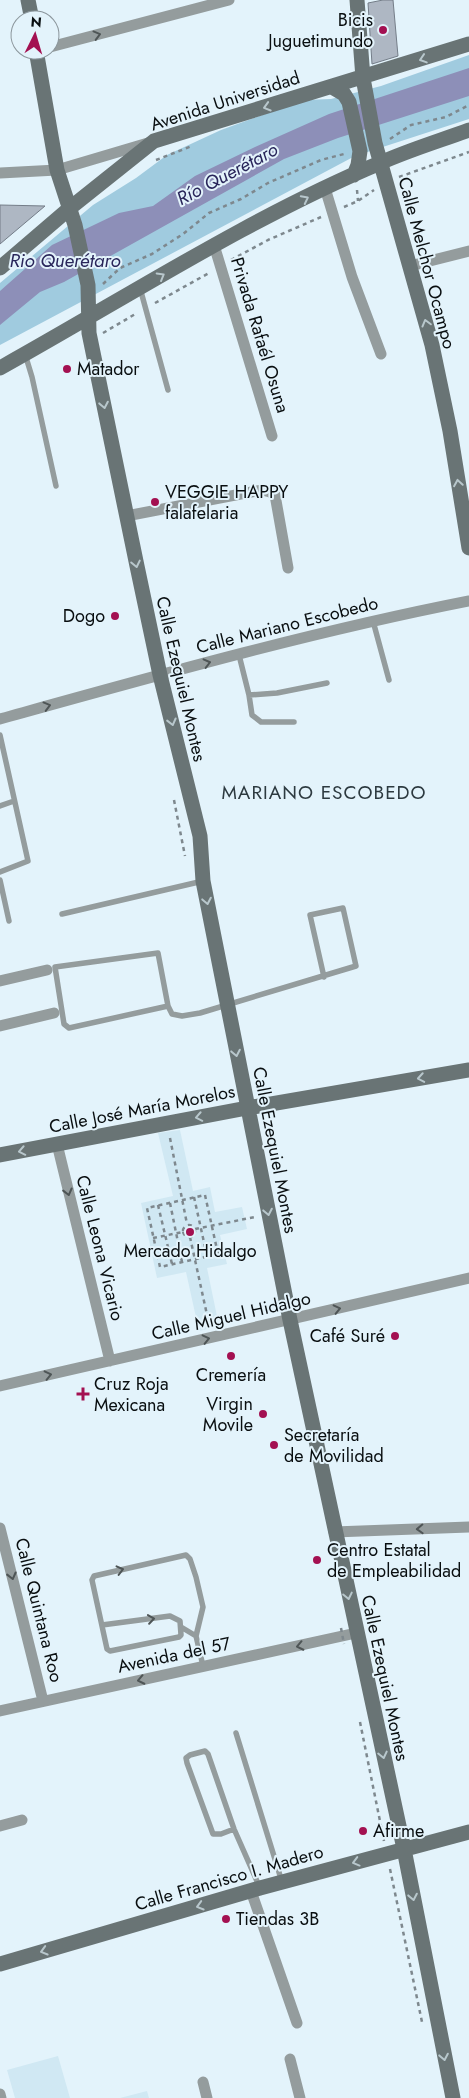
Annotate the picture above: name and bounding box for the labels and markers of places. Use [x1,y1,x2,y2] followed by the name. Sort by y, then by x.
[266,7,373,54] place label: Bicis Juguetimundo
[377,24,389,36] marker: Bicis Juguetimundo
[77,356,140,382] place label: Matador
[61,363,73,375] marker: Matador
[165,479,289,526] place label: VEGGIE HAPPY falafelaria
[149,496,161,508] marker: VEGGIE HAPPY falafelaria
[63,603,105,629] place label: Dogo
[109,610,121,622] marker: Dogo
[184,1226,196,1238] marker: Mercado Hidalgo
[123,1238,257,1264] place label: Mercado Hidalgo
[310,1323,385,1349] place label: Café Suré
[389,1330,401,1342] marker: Café Suré
[225,1350,237,1362] marker: Cremería
[196,1362,266,1388] place label: Cremería
[94,1371,169,1418] place label: Cruz Roja Mexicana
[76,1387,90,1401] marker: Cruz Roja Mexicana
[203,1391,253,1438] place label: Virgin Movile
[257,1408,269,1420] marker: Virgin Movile
[284,1422,384,1469] place label: Secretaría de Movilidad
[268,1439,280,1451] marker: Secretaría de Movilidad
[327,1537,461,1584] place label: Centro Estatal de Empleabilidad
[311,1554,323,1566] marker: Centro Estatal de Empleabilidad
[373,1818,424,1844] place label: Afirme
[357,1825,369,1837] marker: Afirme
[236,1906,319,1932] place label: Tiendas 3B
[220,1913,232,1925] marker: Tiendas 3B

